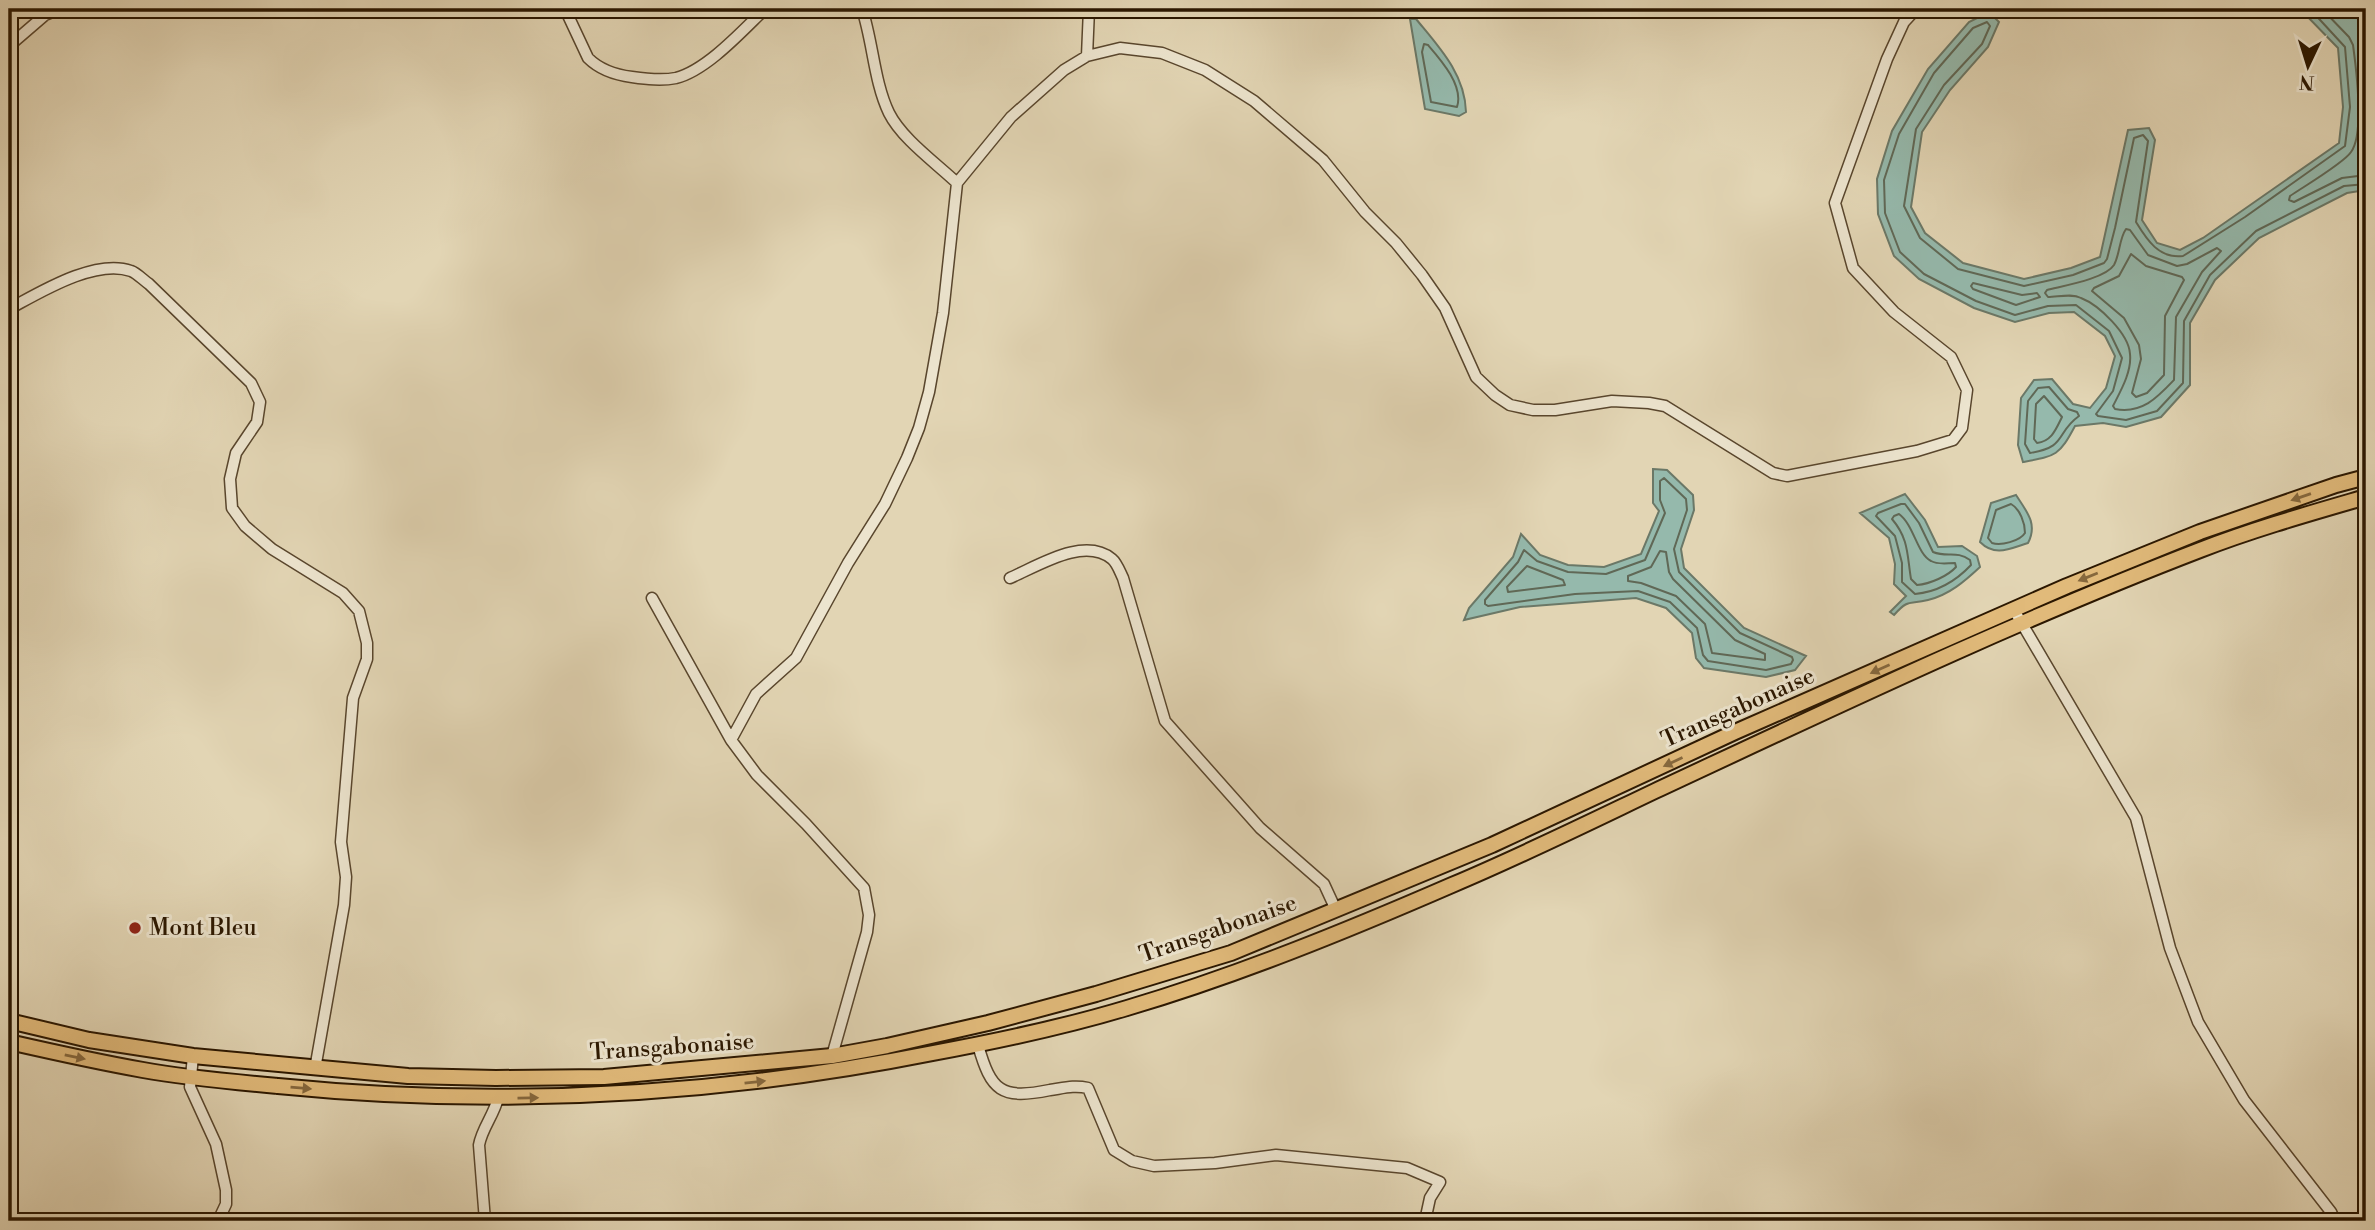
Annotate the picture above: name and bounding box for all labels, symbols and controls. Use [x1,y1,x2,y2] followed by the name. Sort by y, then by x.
[2274,32,2344,102] north arrow
[2299,69,2315,94] text: N
[2291,492,2312,503] one-way arrow
[2078,572,2099,583] one-way arrow
[1657,662,1819,754] street label: Transgabonaise
[1870,663,1890,675] one-way arrow
[1662,757,1683,768] one-way arrow
[1136,889,1300,969] street label: Transgabonaise
[149,914,257,942] place label: Mont Bleu
[127,920,143,936] marker: Mont Bleu
[589,1027,755,1067] street label: Transgabonaise
[64,1051,86,1062] one-way arrow
[744,1077,766,1088] one-way arrow
[290,1083,312,1094] one-way arrow
[517,1092,539,1103] one-way arrow

